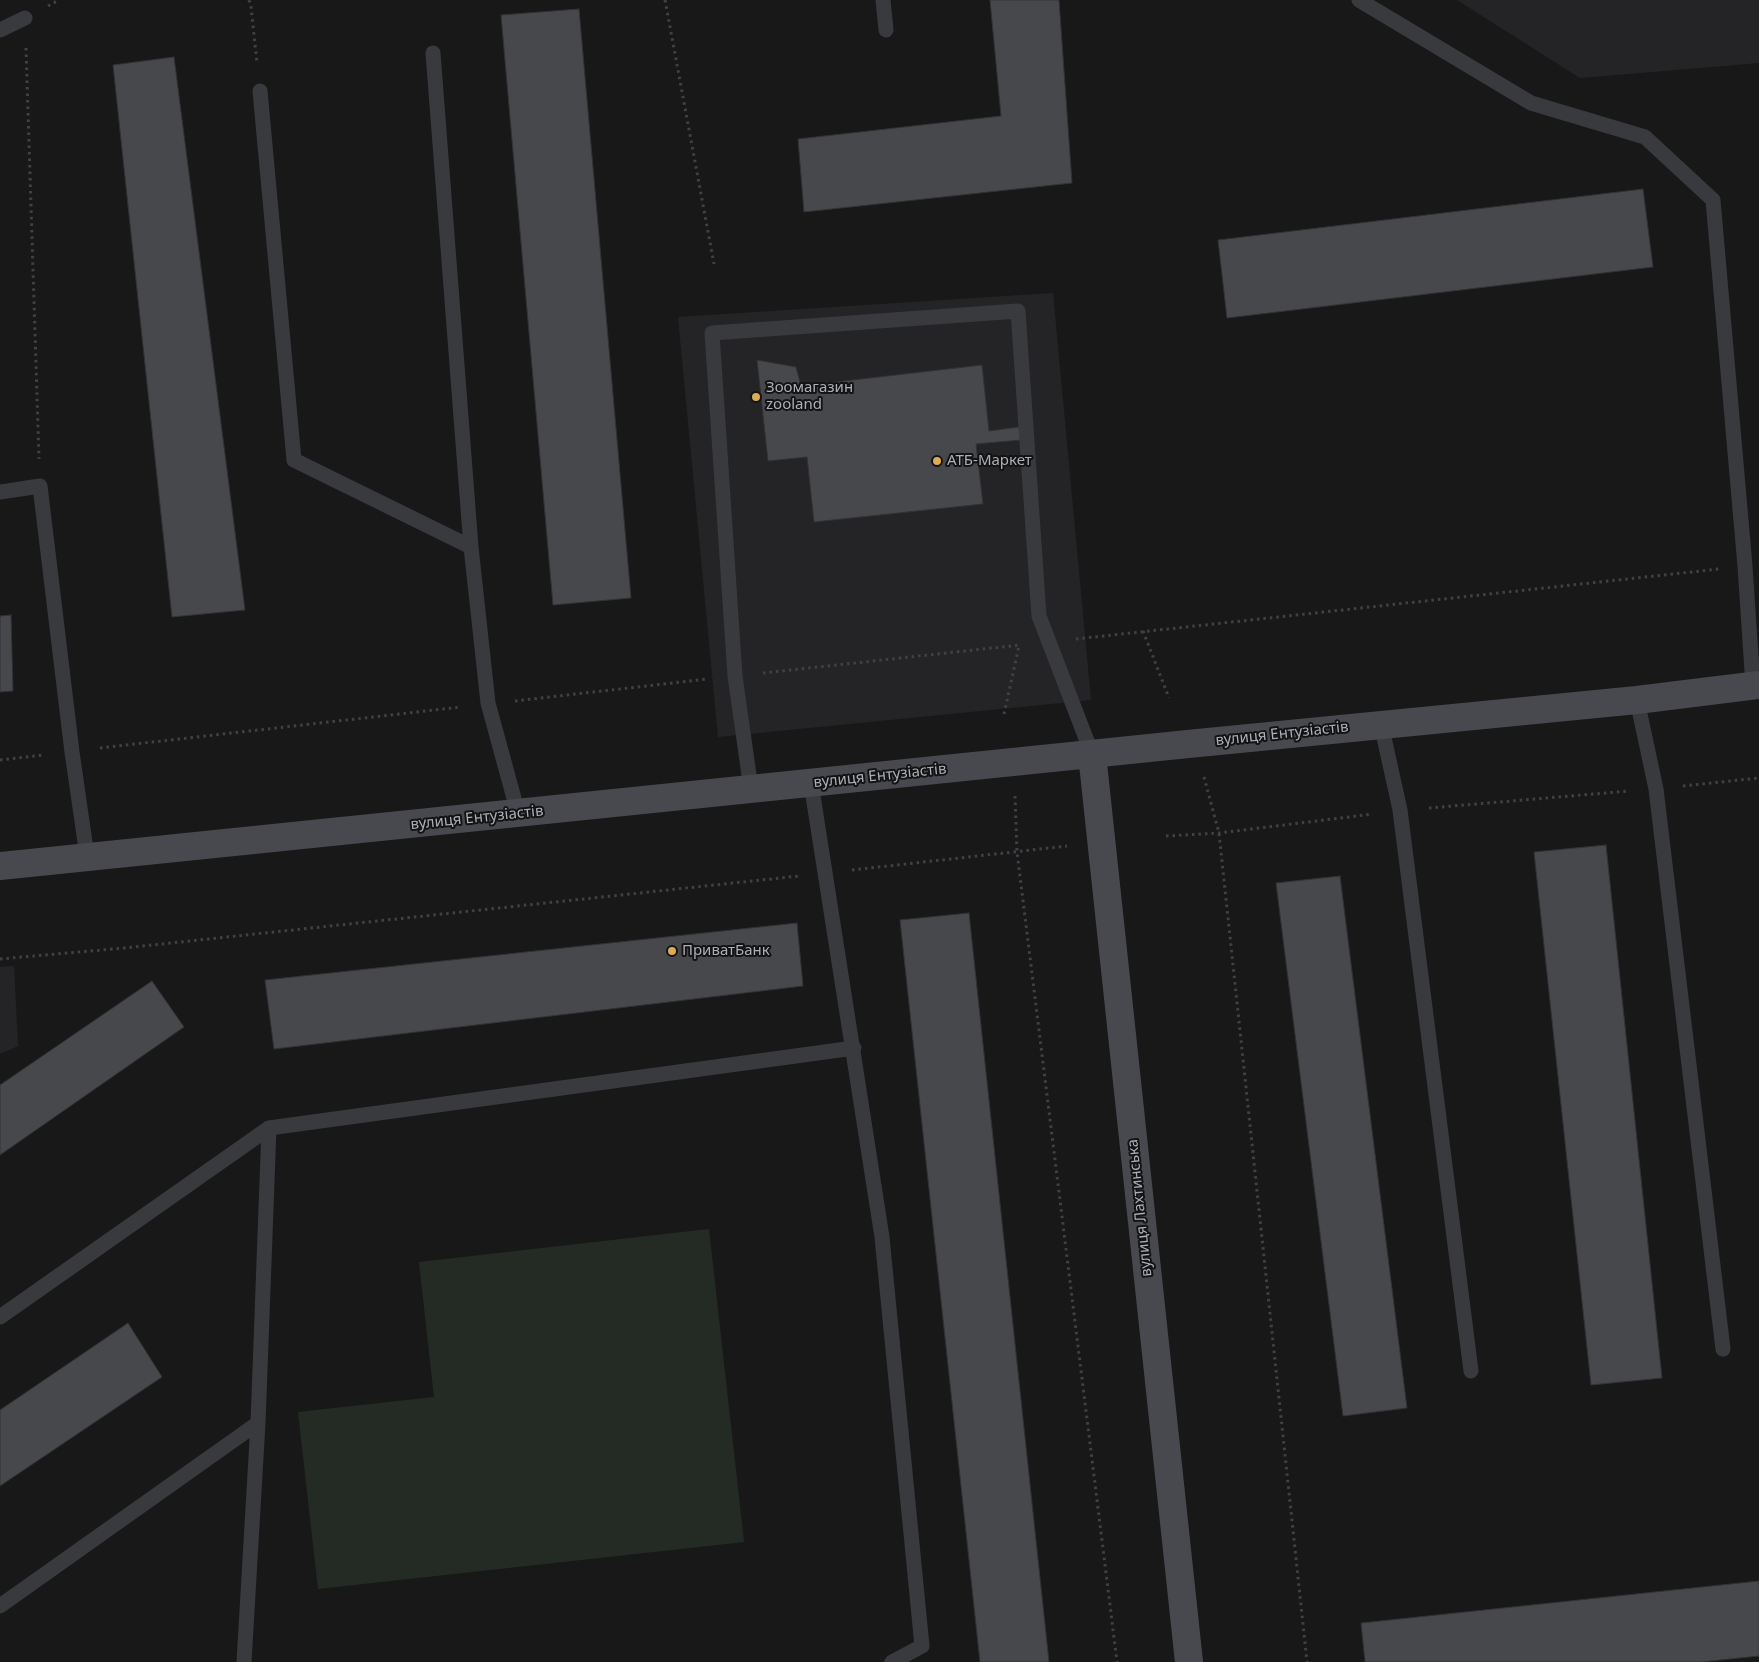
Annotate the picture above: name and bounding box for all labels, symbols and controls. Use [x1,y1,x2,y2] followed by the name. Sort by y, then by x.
[766,379,853,414] place label: Зоомагазин zooland
[750,391,762,403] marker: Зоомагазин zooland
[947,452,1032,470] place label: АТБ-Маркет
[931,455,943,467] marker: АТБ-Маркет
[1215,718,1349,750] street label: вулиця Ентузіастів
[813,760,947,792] street label: вулиця Ентузіастів
[410,802,544,834] street label: вулиця Ентузіастів
[682,942,770,960] place label: ПриватБанк
[666,945,678,957] marker: ПриватБанк
[1124,1138,1156,1278] street label: вулиця Лахтинська

